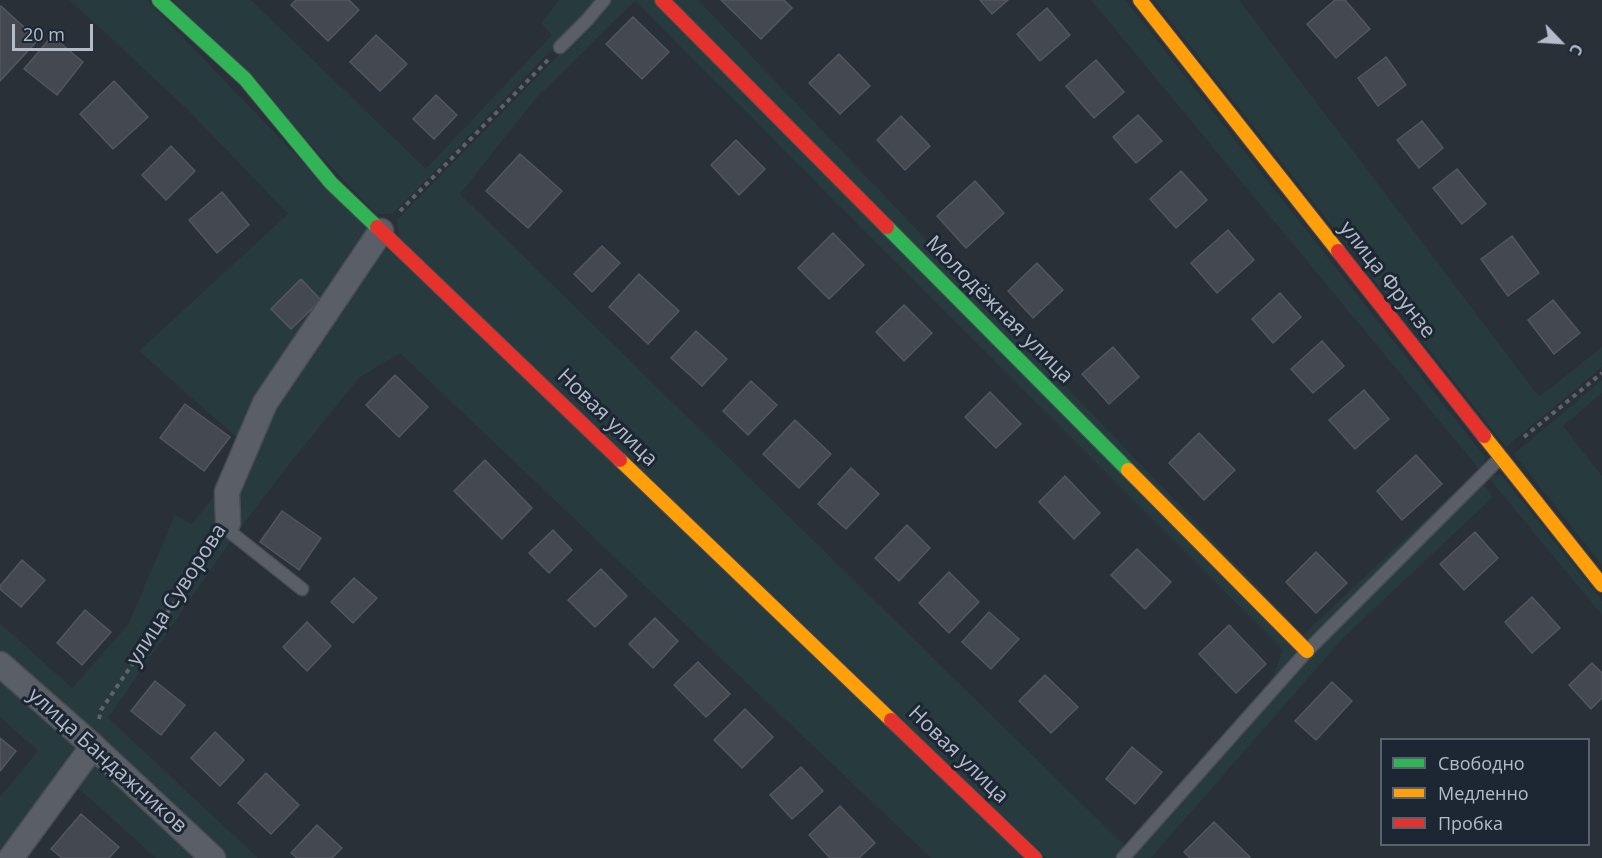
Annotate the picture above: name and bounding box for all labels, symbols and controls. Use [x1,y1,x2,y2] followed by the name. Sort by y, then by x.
[15,12,96,50] scale bar
[1530,12,1590,72] north arrow
[23,22,65,46] text: 20 m
[1564,40,1588,59] text: С
[1334,216,1440,344] street label: улица Фрунзе
[920,231,1078,389] street label: Молодёжная улица
[552,364,662,472] street label: Новая улица
[122,519,232,671] street label: улица Суворова
[22,683,192,839] street label: улица Бандажников
[903,701,1013,809] street label: Новая улица
[1380,738,1590,846] legend
[1438,751,1525,775] text: Свободно
[1438,781,1529,805] text: Медленно
[1438,811,1503,835] text: Пробка

